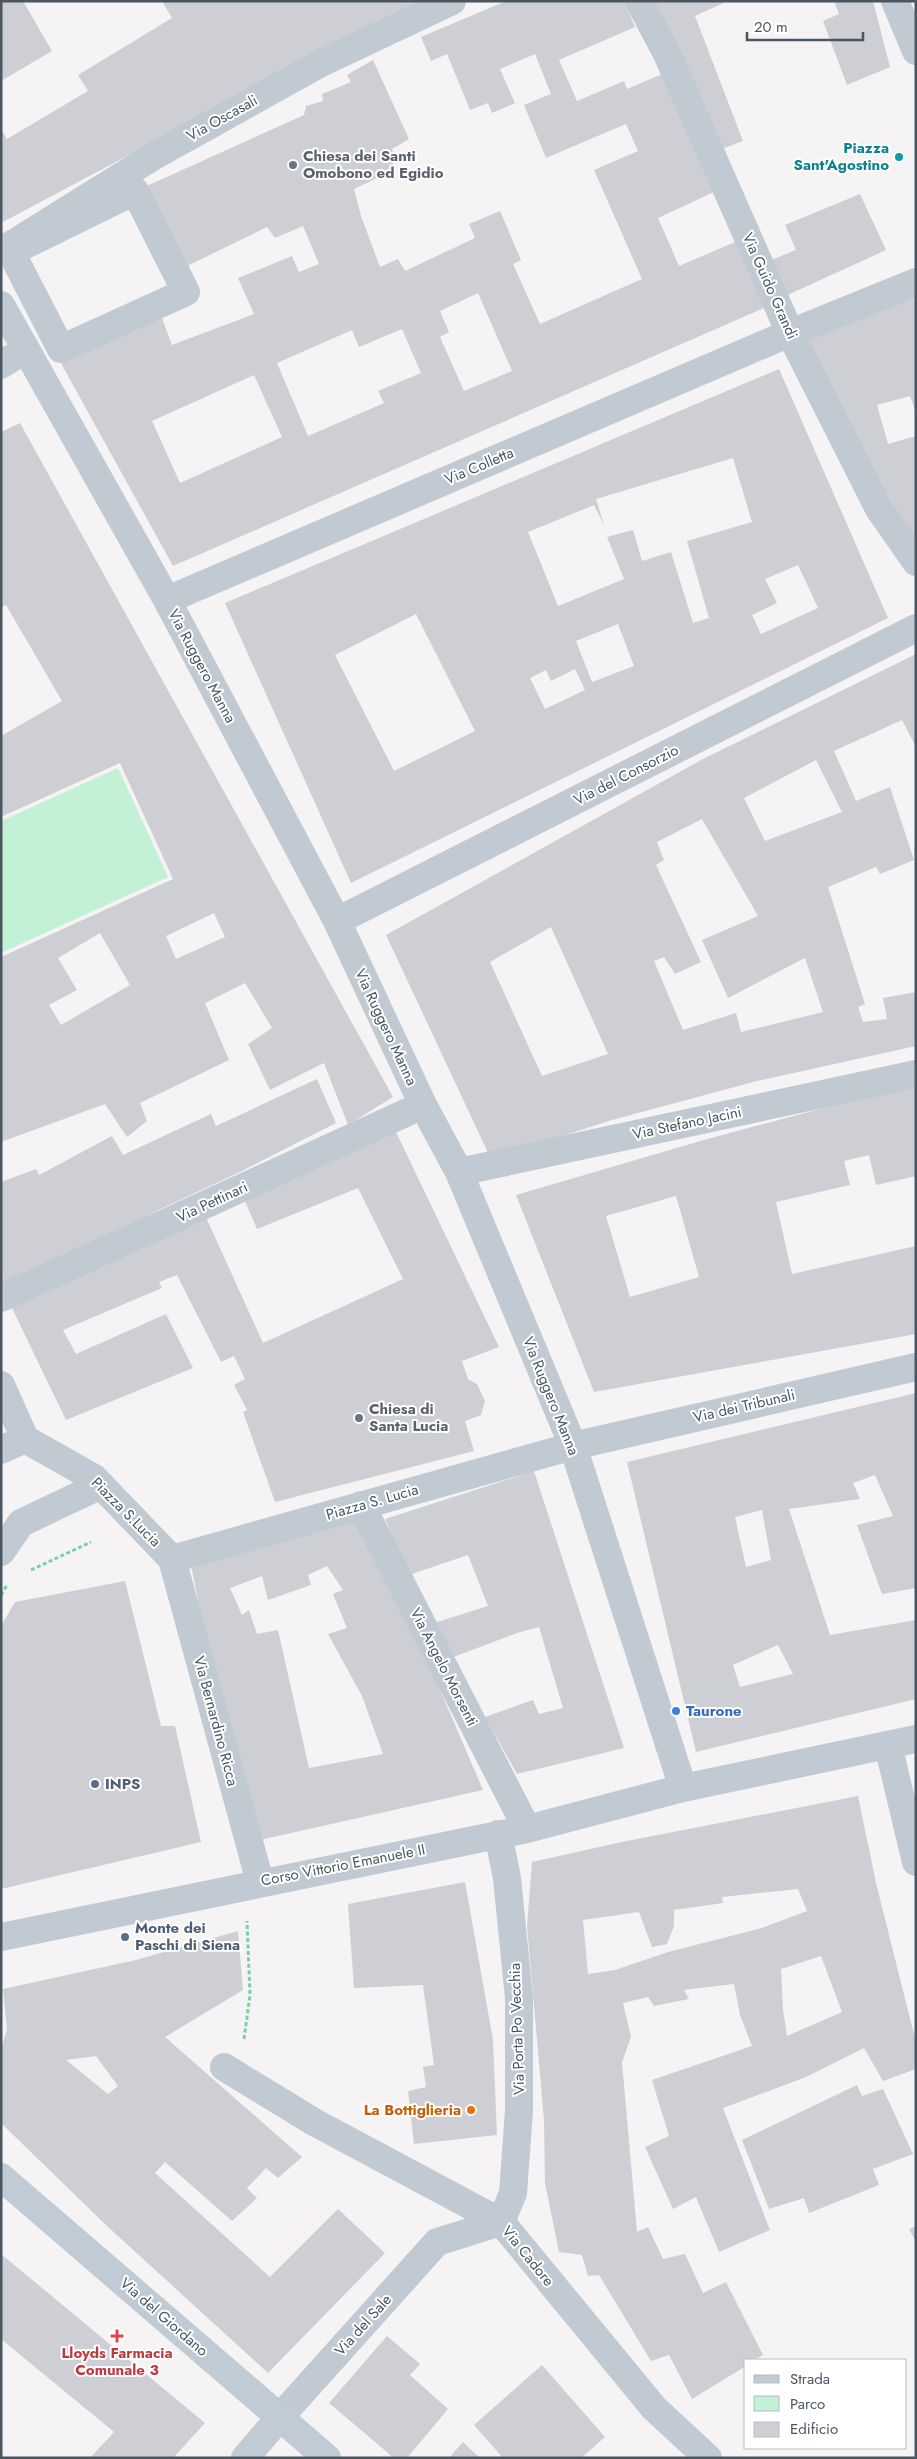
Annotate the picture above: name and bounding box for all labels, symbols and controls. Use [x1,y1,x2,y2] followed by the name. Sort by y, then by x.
[747,10,863,42] scale bar
[754,16,788,38] text: 20 m
[182,89,262,147] street label: Via Oscasali
[794,137,889,176] place label: Piazza Sant'Agostino
[303,145,444,184] place label: Chiesa dei Santi Omobono ed Egidio
[893,151,905,163] marker: Piazza Sant'Agostino
[287,159,299,171] marker: Chiesa dei Santi Omobono ed Egidio
[737,229,803,343] street label: Via Guido Grandi
[441,442,517,490] street label: Via Colletta
[163,605,241,727] street label: Via Ruggero Manna
[570,739,682,811] street label: Via del Consorzio
[349,965,423,1089] street label: Via Ruggero Manna
[631,1101,743,1145] street label: Via Stefano Jacini
[173,1176,251,1228] street label: Via Pettinari
[517,1333,585,1459] street label: Via Ruggero Manna
[691,1384,797,1428] street label: Via dei Tribunali
[369,1398,448,1437] place label: Chiesa di Santa Lucia
[353,1412,365,1424] marker: Chiesa di Santa Lucia
[86,1472,166,1552] street label: Piazza S.Lucia
[323,1478,421,1526] street label: Piazza S. Lucia
[405,1604,483,1730] street label: Via Angelo Morsenti
[188,1653,244,1789] street label: Via Bernardino Ricca
[686,1700,742,1722] place label: Taurone
[670,1705,682,1717] marker: Taurone
[105,1773,140,1795] place label: INPS
[89,1778,101,1790] marker: INPS
[259,1838,427,1892] street label: Corso Vittorio Emanuele II
[135,1917,240,1956] place label: Monte dei Paschi di Siena
[119,1931,131,1943] marker: Monte dei Paschi di Siena
[504,1963,530,2095] street label: Via Porta Po Vecchia
[364,2099,461,2121] place label: La Bottiglieria
[465,2104,477,2116] marker: La Bottiglieria
[497,2221,560,2291] street label: Via Cadore
[115,2272,213,2362] street label: Via del Giordano
[329,2289,397,2361] street label: Via del Sale
[111,2330,123,2342] marker: Lloyds Farmacia Comunale 3
[61,2342,173,2381] place label: Lloyds Farmacia Comunale 3
[744,2359,907,2449] legend
[790,2368,830,2390] text: Strada
[790,2393,825,2415] text: Parco
[790,2418,838,2440] text: Edificio

